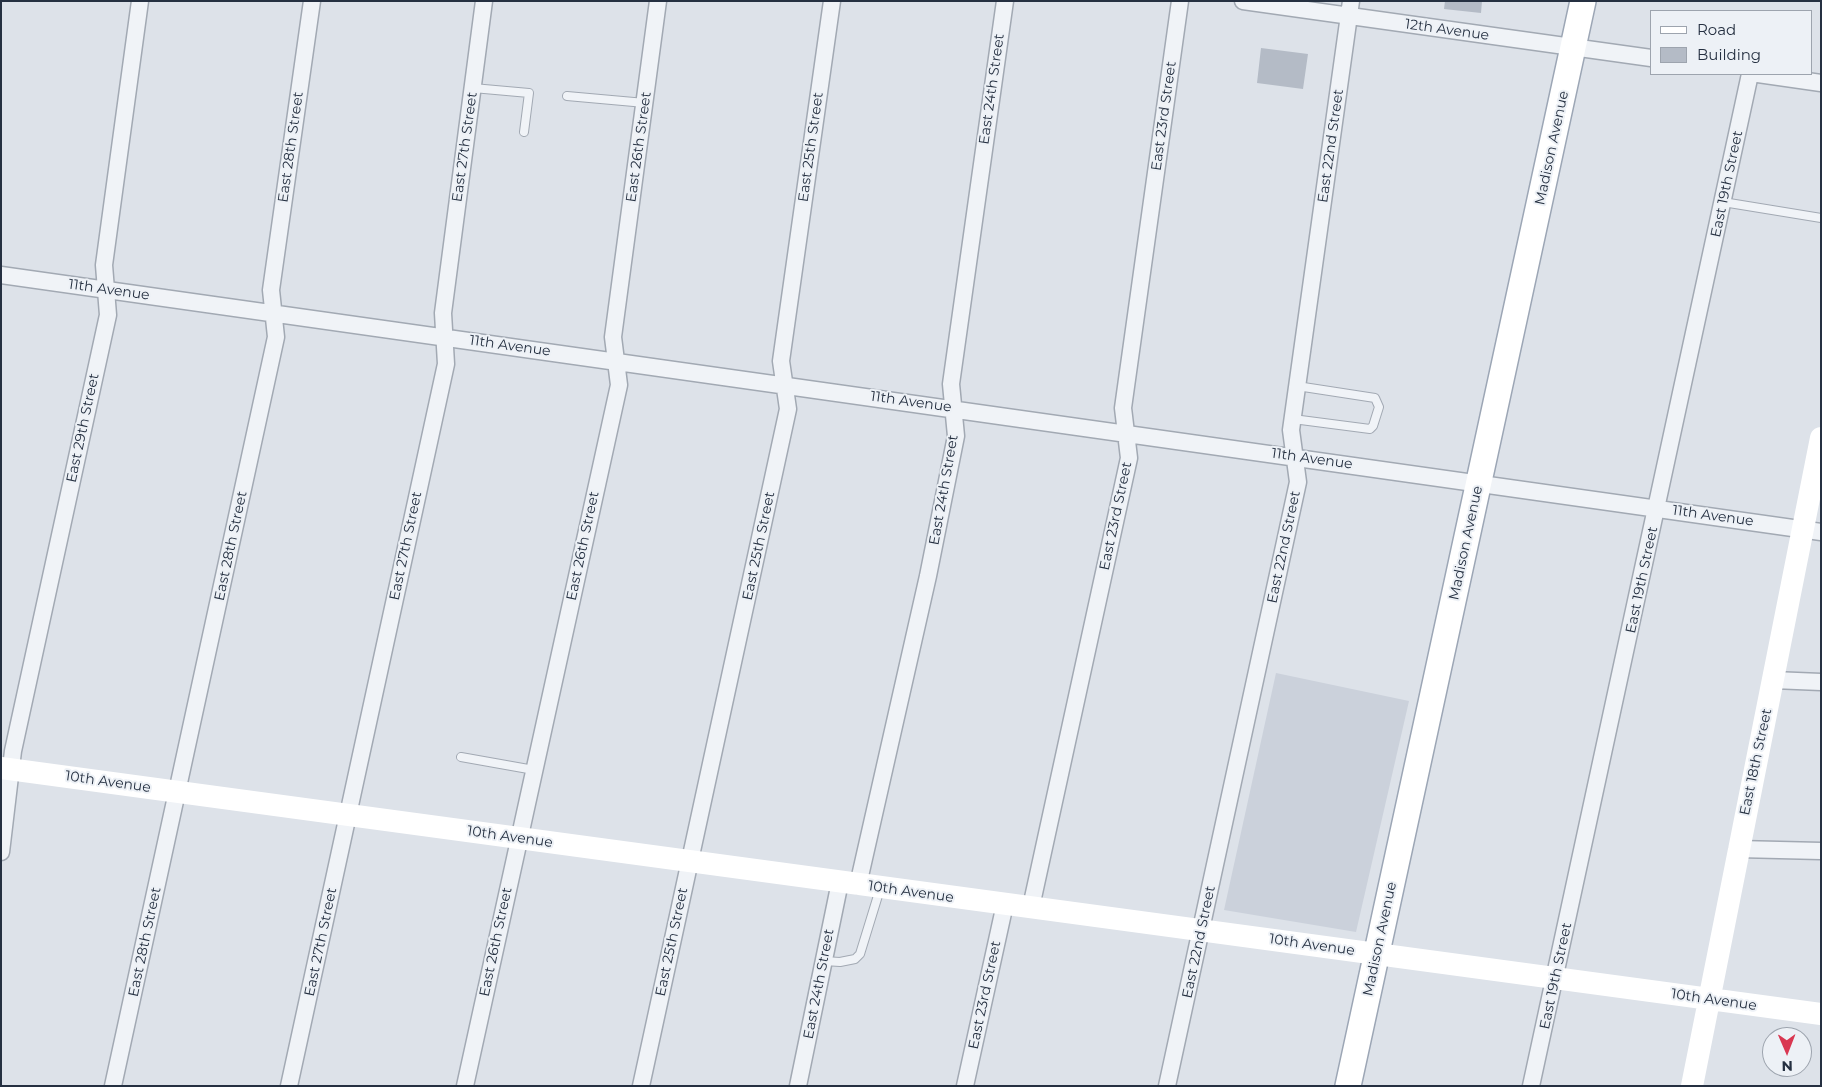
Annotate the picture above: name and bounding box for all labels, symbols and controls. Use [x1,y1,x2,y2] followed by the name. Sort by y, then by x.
[1650,10,1812,75] legend
[1404,16,1490,44] street label: 12th Avenue
[1697,20,1736,39] text: Road
[976,33,1008,145] street label: East 24th Street
[1697,45,1761,64] text: Building
[1148,60,1180,172] street label: East 23rd Street
[1315,88,1347,204] street label: East 22nd Street
[1532,89,1572,207] street label: Madison Avenue
[275,91,307,203] street label: East 28th Street
[449,91,481,203] street label: East 27th Street
[623,91,655,203] street label: East 26th Street
[795,91,827,203] street label: East 25th Street
[1707,129,1747,239] street label: East 19th Street
[67,276,151,304] street label: 11th Avenue
[468,332,552,360] street label: 11th Avenue
[63,372,103,484] street label: East 29th Street
[869,388,953,416] street label: 11th Avenue
[926,434,962,546] street label: East 24th Street
[1270,445,1354,473] street label: 11th Avenue
[1096,460,1136,572] street label: East 23rd Street
[1446,484,1486,602] street label: Madison Avenue
[1264,489,1304,605] street label: East 22nd Street
[211,490,251,602] street label: East 28th Street
[386,490,426,602] street label: East 27th Street
[563,490,603,602] street label: East 26th Street
[739,490,779,602] street label: East 25th Street
[1671,502,1755,530] street label: 11th Avenue
[1622,525,1662,635] street label: East 19th Street
[1736,707,1776,817] street label: East 18th Street
[64,768,152,796] street label: 10th Avenue
[466,823,554,851] street label: 10th Avenue
[867,878,955,906] street label: 10th Avenue
[1360,880,1400,998] street label: Madison Avenue
[1179,884,1219,1000] street label: East 22nd Street
[125,886,165,998] street label: East 28th Street
[301,886,341,998] street label: East 27th Street
[476,886,516,998] street label: East 26th Street
[652,886,692,998] street label: East 25th Street
[1536,921,1576,1031] street label: East 19th Street
[800,928,838,1040] street label: East 24th Street
[1268,931,1356,959] street label: 10th Avenue
[965,939,1005,1051] street label: East 23rd Street
[1670,986,1758,1014] street label: 10th Avenue
[1762,1027,1812,1077] north arrow
[1781,1057,1793,1075] text: N

